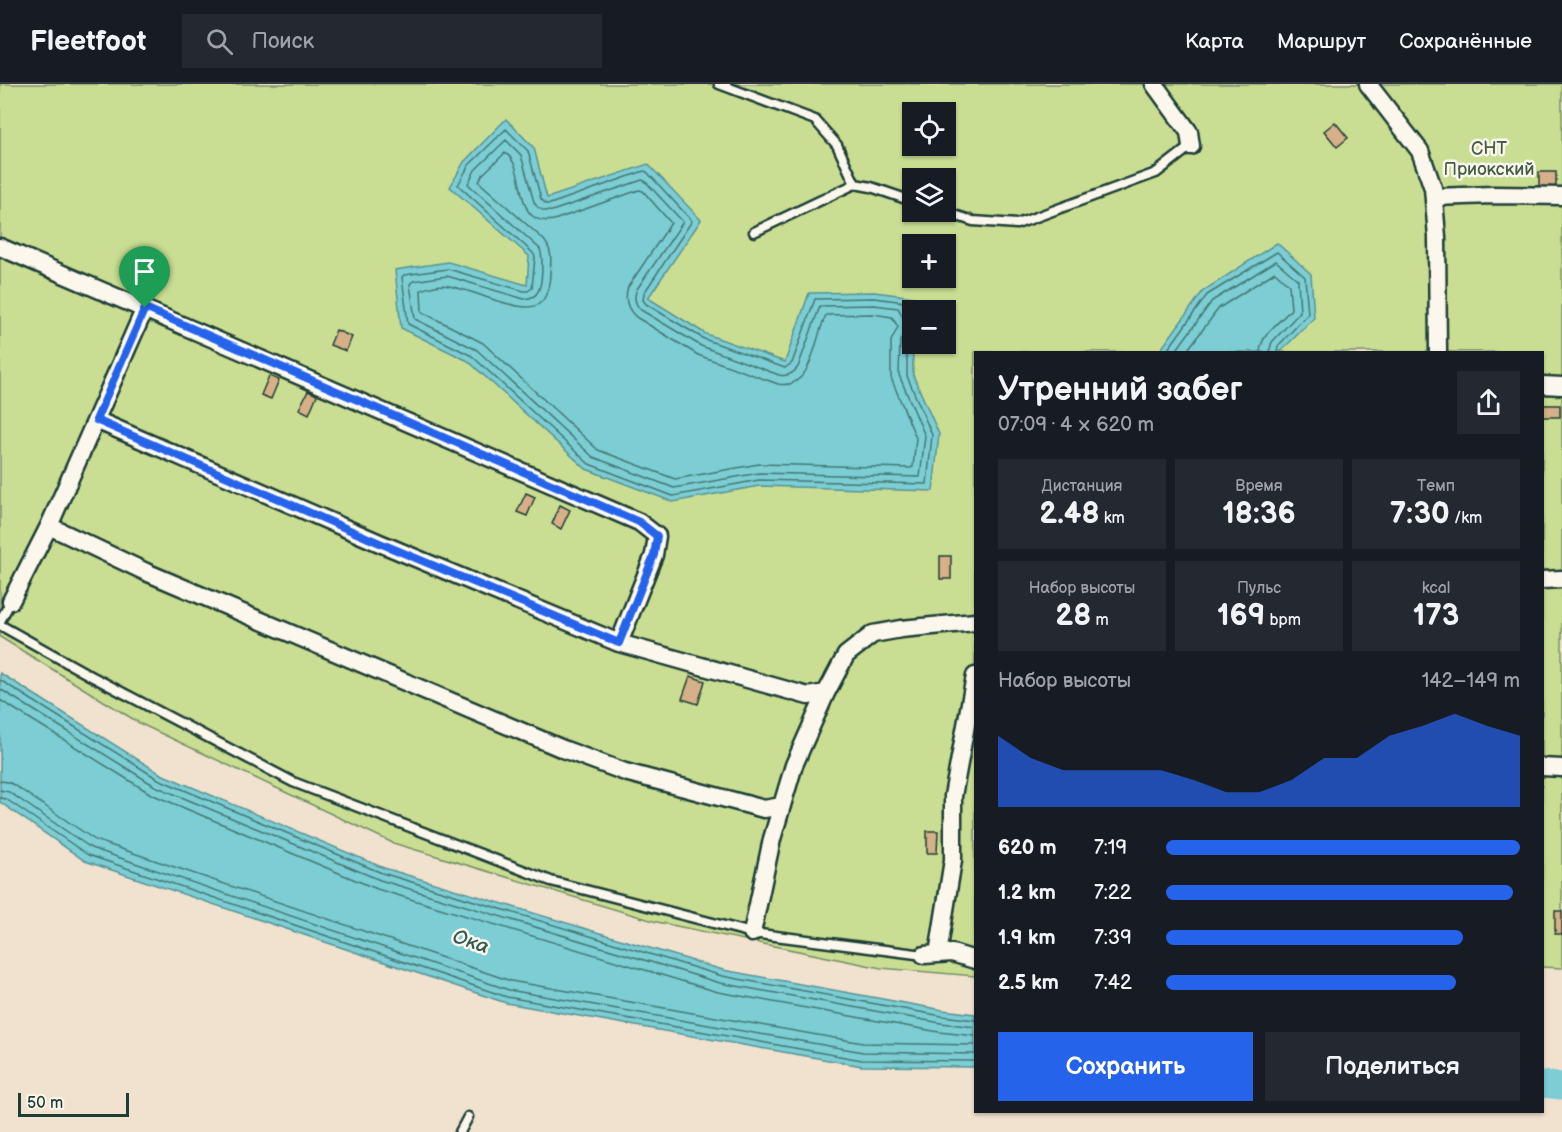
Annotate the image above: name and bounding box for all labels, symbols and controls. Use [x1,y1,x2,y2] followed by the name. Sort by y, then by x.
[182,14,602,68] search box
[30,25,146,58] text: Fleetfoot
[203,25,236,58] icon: search
[251,28,314,55] text: Поиск
[1185,29,1244,54] text: Карта
[1277,29,1366,54] text: Маршрут
[1399,29,1532,54] text: Сохранённые
[902,102,956,354] map controls
[902,102,956,156] button: locate
[1443,138,1535,180] park label: СНТ Приокский
[902,168,956,222] button: layers
[902,234,956,288] button: +
[119,246,170,308] pin
[128,255,161,288] icon: arrive
[902,300,956,354] button: −
[998,370,1243,410] text: Утренний забег
[1457,371,1520,434] button: share
[998,413,1154,437] text: 07:09 · 4 × 620 m
[1042,477,1122,496] text: Дистанция
[1235,477,1283,496] text: Время
[1417,477,1455,496] text: Темп
[1039,496,1099,532] text: 2.48
[1222,496,1296,532] text: 18:36
[1390,496,1450,532] text: 7:30
[1099,509,1125,528] text: km
[1450,509,1482,528] text: /km
[1029,579,1135,598] text: Набор высоты
[1237,579,1281,598] text: Пульс
[1422,579,1450,598] text: kcal
[1055,598,1091,634] text: 28
[1217,598,1265,634] text: 169
[1413,598,1459,634] text: 173
[1091,611,1109,630] text: m
[1265,611,1301,630] text: bpm
[998,669,1131,693] text: Набор высоты
[1422,669,1520,693] text: 142–149 m
[998,836,1057,860] text: 620 m
[1094,836,1127,860] text: 7:19
[998,881,1056,905] text: 1.2 km
[1094,881,1131,905] text: 7:22
[449,925,492,959] water label: Ока
[998,926,1055,950] text: 1.9 km
[1094,926,1132,950] text: 7:39
[998,971,1059,995] text: 2.5 km
[1094,971,1132,995] text: 7:42
[998,1032,1253,1101] button: Сохранить
[1265,1032,1520,1101] button: Поделиться
[18,1090,129,1118] scale bar
[27,1094,63,1113] text: 50 m

